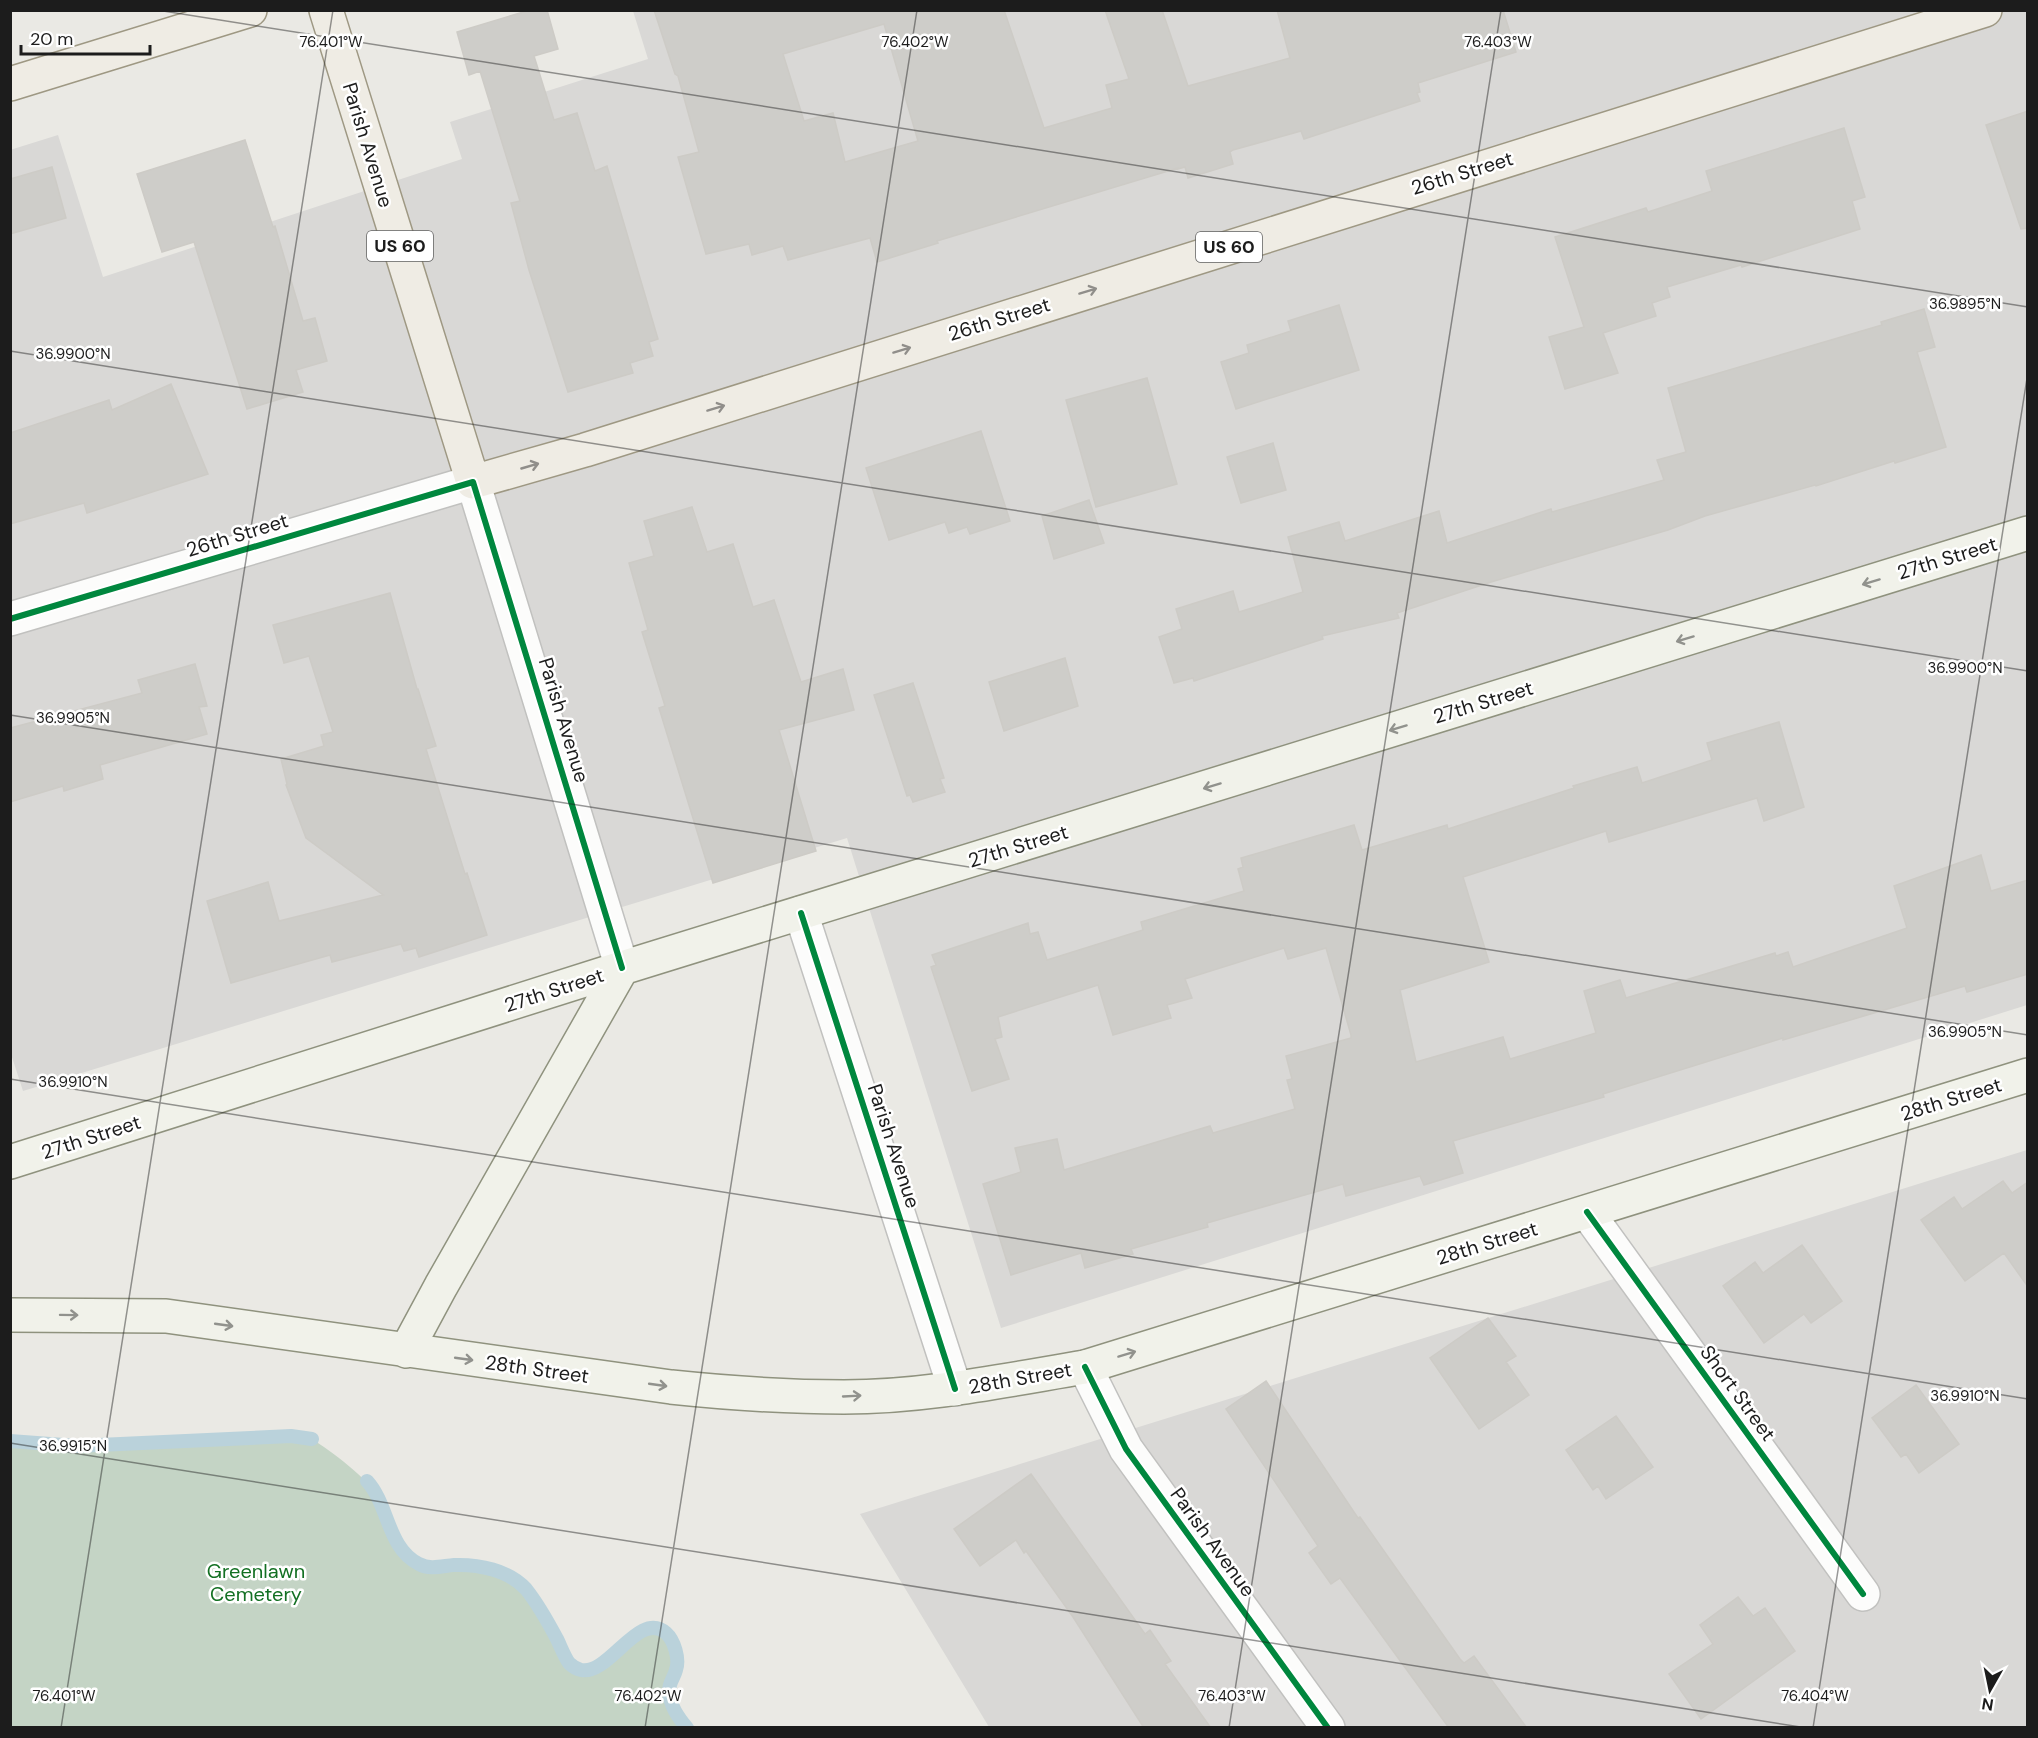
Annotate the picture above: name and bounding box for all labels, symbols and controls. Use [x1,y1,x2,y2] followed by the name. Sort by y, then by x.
[21,18,150,56] scale bar
[30,27,73,51] text: 20 m
[299,32,363,52] text: 76.401°W
[882,32,949,52] text: 76.402°W
[1464,32,1532,52] text: 76.403°W
[337,79,399,211] street label: Parish Avenue
[1408,145,1516,201] street label: 26th Street
[367,231,433,261] road number: US 60
[1196,232,1262,262] road number: US 60
[1078,285,1097,296] one-way arrow
[945,291,1053,347] street label: 26th Street
[1929,294,2001,314] text: 36.9895°N
[35,344,111,364] text: 36.9900°N
[892,344,911,355] one-way arrow
[706,402,725,413] one-way arrow
[520,460,539,471] one-way arrow
[183,507,291,563] street label: 26th Street
[1894,530,2000,586] street label: 27th Street
[1862,577,1881,588] one-way arrow
[1676,635,1695,646] one-way arrow
[533,654,595,786] street label: Parish Avenue
[1927,658,2003,678] text: 36.9900°N
[1430,674,1536,730] street label: 27th Street
[36,708,110,728] text: 36.9905°N
[1389,723,1408,734] one-way arrow
[1203,781,1222,792] one-way arrow
[965,818,1071,874] street label: 27th Street
[501,962,607,1018] street label: 27th Street
[1928,1022,2002,1042] text: 36.9905°N
[1897,1071,2005,1127] street label: 28th Street
[38,1072,108,1092] text: 36.9910°N
[862,1081,926,1211] street label: Parish Avenue
[38,1109,144,1165] street label: 27th Street
[1433,1215,1541,1271] street label: 28th Street
[58,1309,78,1321] one-way arrow
[214,1319,233,1330] one-way arrow
[1695,1340,1782,1446] street label: Short Street
[1117,1348,1136,1359] one-way arrow
[483,1349,591,1389] street label: 28th Street
[454,1353,474,1364] one-way arrow
[966,1356,1074,1400] street label: 28th Street
[647,1380,667,1391] one-way arrow
[1930,1386,2000,1406] text: 36.9910°N
[842,1391,862,1402] one-way arrow
[39,1436,107,1456] text: 36.9915°N
[1165,1482,1261,1602] street label: Parish Avenue
[207,1558,305,1607] park label: Greenlawn Cemetery
[1960,1660,2020,1720] north arrow
[32,1686,96,1706] text: 76.401°W
[615,1686,682,1706] text: 76.402°W
[1198,1686,1266,1706] text: 76.403°W
[1781,1686,1849,1706] text: 76.404°W
[1980,1693,1995,1716] text: N

